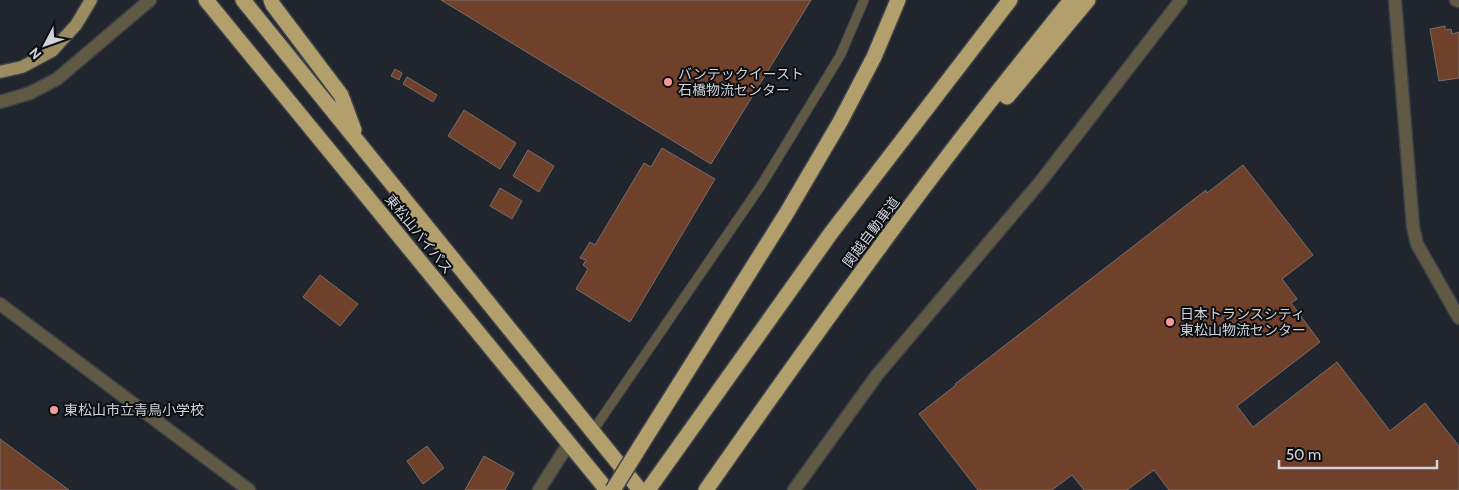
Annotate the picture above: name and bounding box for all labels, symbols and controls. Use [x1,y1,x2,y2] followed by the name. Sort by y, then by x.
[20,20,70,70] north arrow
[25,44,45,63] text: N
[678,65,804,99] place label: バンテックイースト 石橋物流センター
[662,76,674,88] marker: バンテックイースト 石橋物流センター
[381,190,457,278] street label: 東松山バイパス
[839,193,903,271] street label: 関越自動車道
[1180,305,1306,339] place label: 日本トランスシティ 東松山物流センター
[1164,316,1176,328] marker: 日本トランスシティ 東松山物流センター
[64,401,204,419] place label: 東松山市立青鳥小学校
[48,404,60,416] marker: 東松山市立青鳥小学校
[1279,438,1436,470] scale bar
[1286,446,1321,464] text: 50 m

